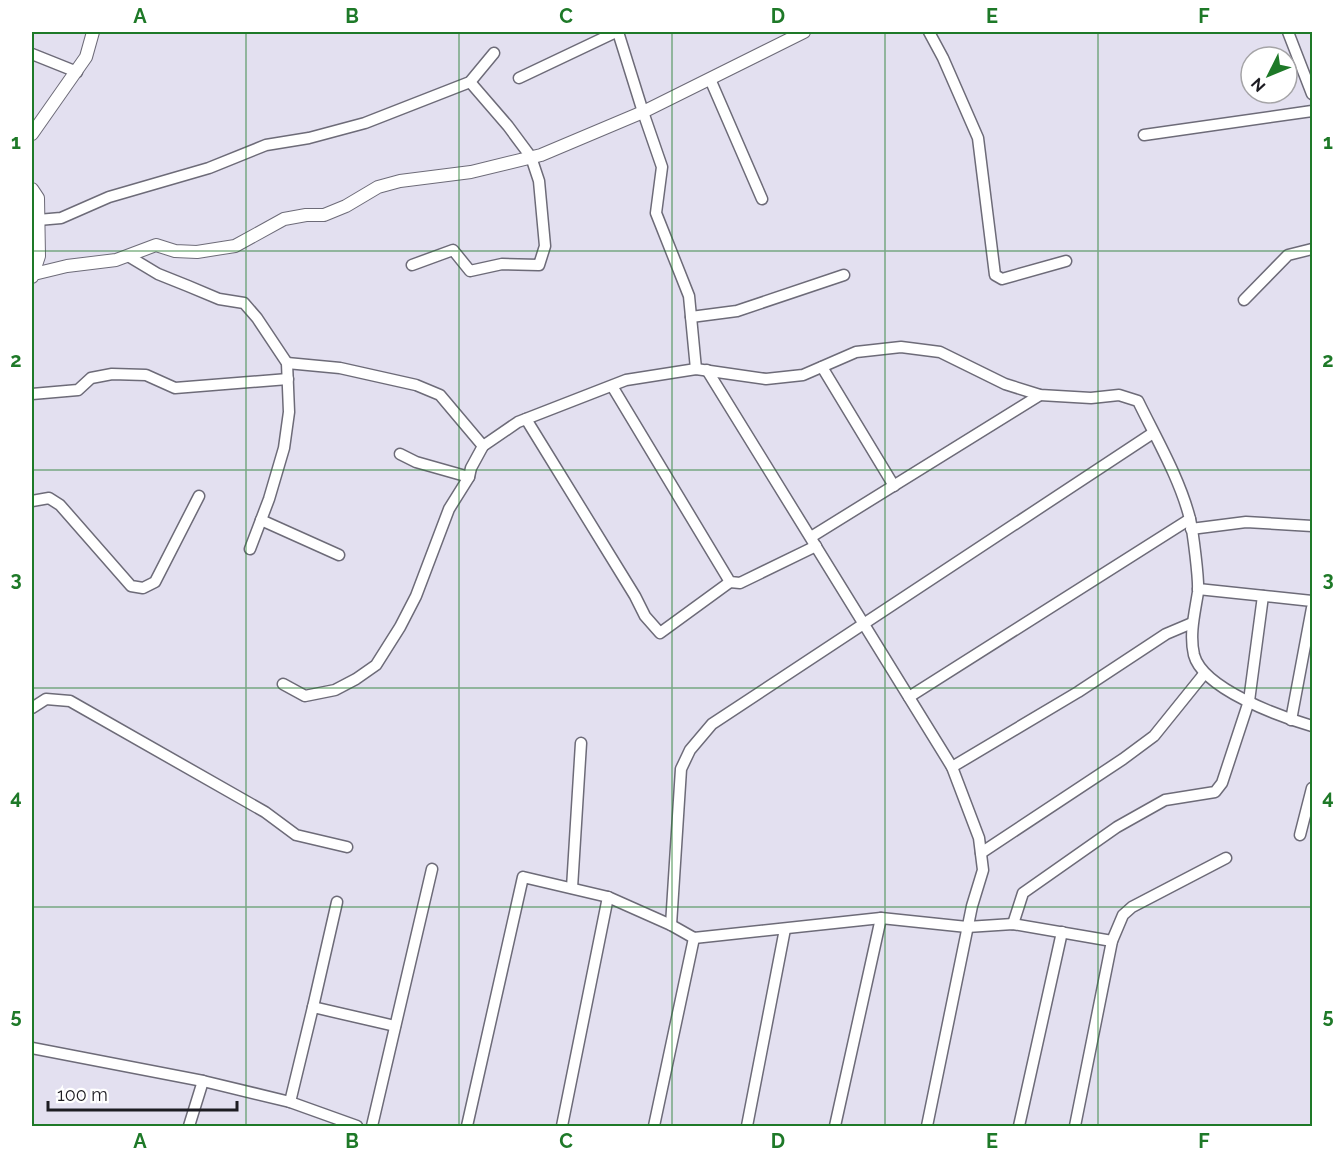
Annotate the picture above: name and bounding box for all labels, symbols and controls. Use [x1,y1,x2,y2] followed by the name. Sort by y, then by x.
[133,4,147,28] text: A
[345,4,359,28] text: B
[559,4,573,28] text: C
[771,4,785,28] text: D
[986,4,998,28] text: E
[1198,4,1210,28] text: F
[1239,45,1299,105] north arrow
[1247,74,1270,96] text: N
[11,130,21,154] text: 1
[1323,130,1333,154] text: 1
[10,348,22,372] text: 2
[1322,348,1334,372] text: 2
[10,567,22,591] text: 3
[1322,567,1334,591] text: 3
[10,785,22,809] text: 4
[1322,785,1334,809] text: 4
[10,1004,22,1028] text: 5
[1322,1004,1334,1028] text: 5
[48,1074,237,1112] scale bar
[57,1084,108,1105] text: 100 m
[133,1129,147,1153] text: A
[345,1129,359,1153] text: B
[559,1129,573,1153] text: C
[771,1129,785,1153] text: D
[986,1129,998,1153] text: E
[1198,1129,1210,1153] text: F

